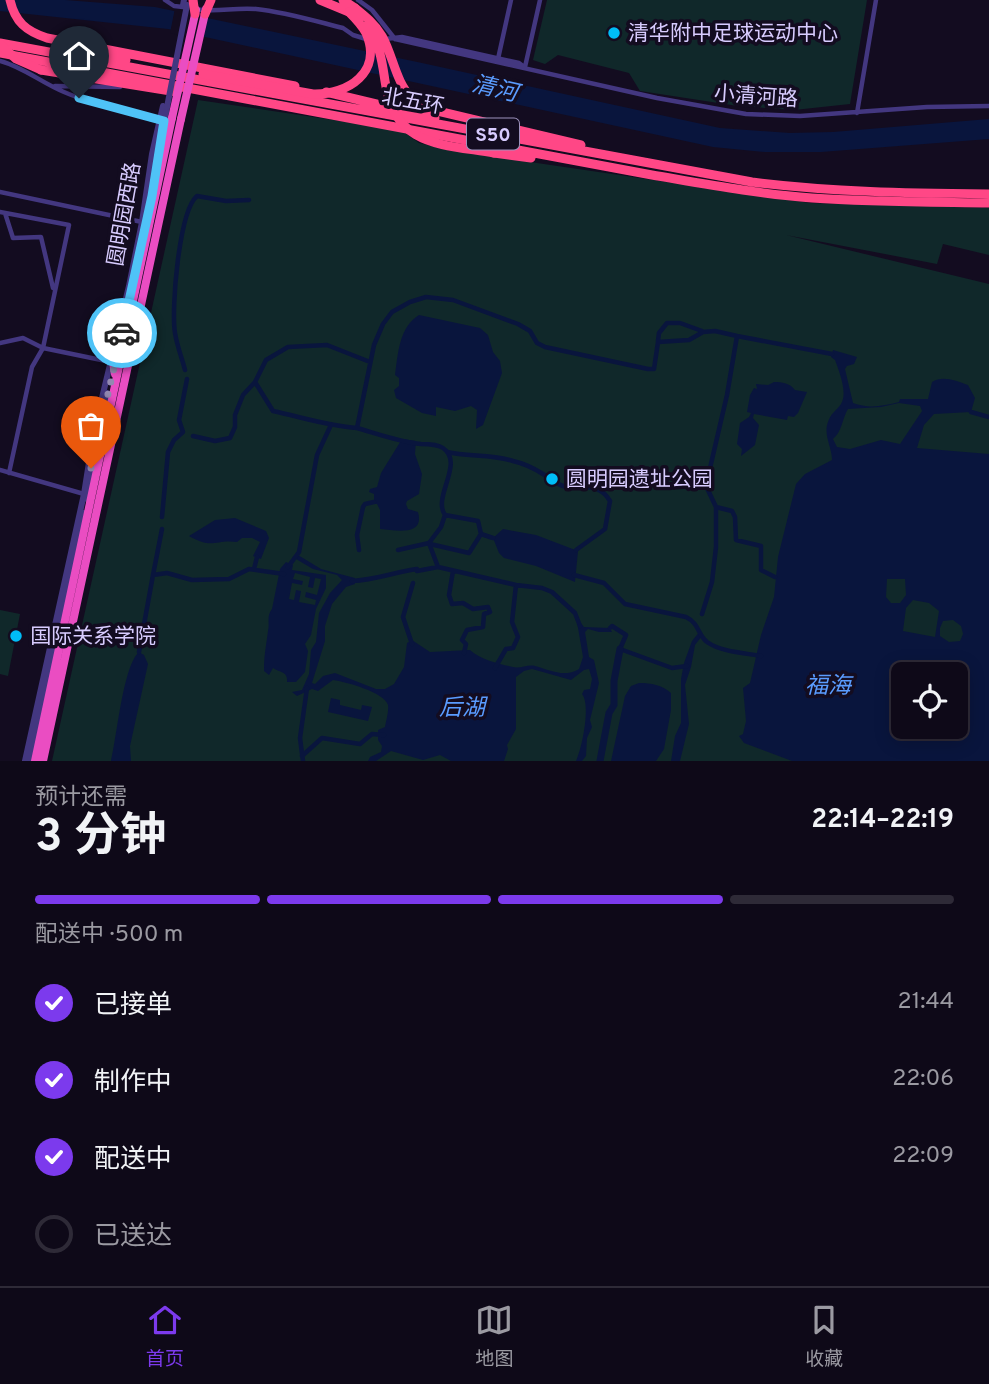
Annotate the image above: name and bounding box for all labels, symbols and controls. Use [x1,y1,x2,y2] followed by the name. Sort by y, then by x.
[628,21,838,48] place label: 清华附中足球运动中心
[606,25,622,41] marker: 清华附中足球运动中心
[49,26,109,98] pin
[60,37,98,75] icon: home
[469,71,524,111] water label: 清河
[713,81,799,114] street label: 小清河路
[379,84,446,121] street label: 北五环
[467,118,519,150] road number: S50
[103,160,148,268] street label: 圆明园西路
[87,298,157,368] courier
[103,314,141,352] icon: car
[61,396,121,468] pin
[72,407,110,445] icon: bag
[566,467,713,494] place label: 圆明园遗址公园
[544,471,560,487] marker: 圆明园遗址公园
[30,624,156,651] place label: 国际关系学院
[8,628,24,644] marker: 国际关系学院
[891,662,968,739] map controls
[891,662,968,739] button: locate
[805,673,854,702] water label: 福海
[439,695,488,724] water label: 后湖
[35,784,127,813] text: 预计还需
[811,804,954,837] text: 22:14–22:19
[35,809,166,868] text: 3 分钟
[35,921,183,950] text: 配送中 · 500 m
[35,984,73,1022] icon: check
[898,988,954,1017] text: 21:44
[94,990,172,1023] text: 已接单
[35,1061,73,1099] icon: check
[892,1065,954,1094] text: 22:06
[94,1067,172,1100] text: 制作中
[35,1138,73,1176] icon: check
[892,1142,954,1171] text: 22:09
[94,1144,172,1177] text: 配送中
[94,1221,172,1254] text: 已送达
[146,1301,184,1372] tab: 首页
[475,1301,513,1372] tab: 地图
[805,1301,843,1372] tab: 收藏

